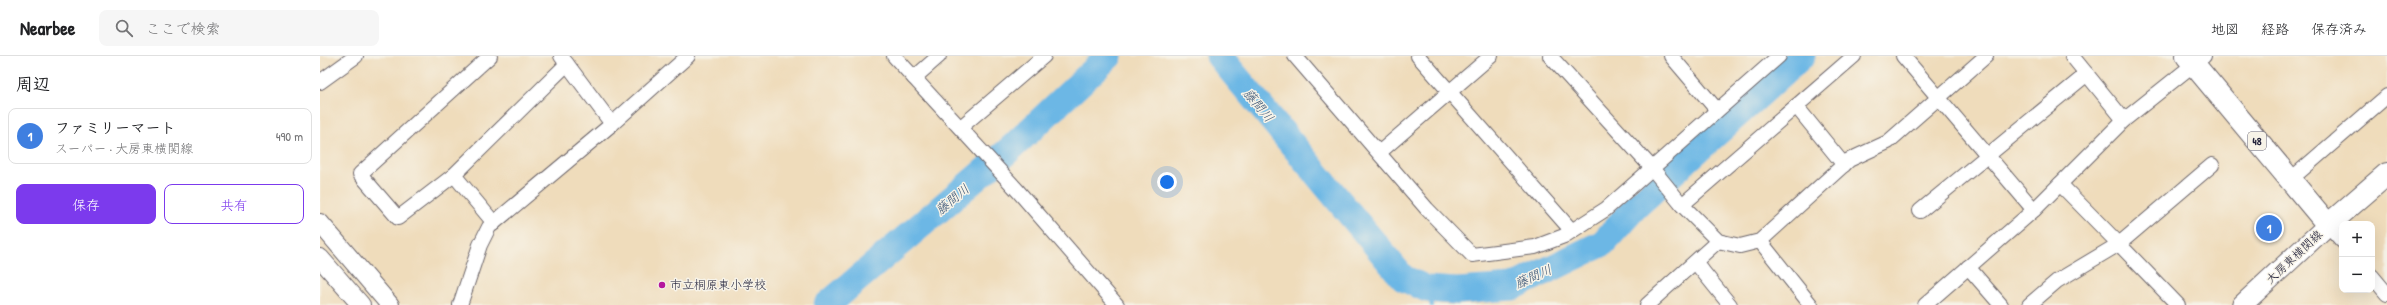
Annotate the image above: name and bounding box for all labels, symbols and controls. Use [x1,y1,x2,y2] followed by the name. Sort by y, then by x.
[99,10,379,46] search box
[20,15,75,41] text: Nearbee
[113,17,135,39] icon: search
[145,18,220,39] text: ここで検索
[2211,19,2239,38] text: 地図
[2261,19,2289,38] text: 経路
[2311,19,2367,38] text: 保存済み
[16,72,50,95] text: 周辺
[1240,84,1278,126] water label: 藤間川
[55,117,176,138] text: ファミリーマート
[28,127,32,145] text: 1
[276,127,303,145] text: 490 m
[2248,132,2266,150] road number: 48
[55,139,193,157] text: スーパー · 大房東横関線
[1157,172,1177,192] your location
[931,180,973,218] water label: 藤間川
[16,184,156,224] button: 保存
[164,184,304,224] button: 共有
[2256,213,2282,243] pin: 1
[2339,221,2375,293] map controls
[2339,221,2375,257] button: +
[2262,226,2326,287] street label: 大房東横関線
[2339,257,2375,293] button: −
[1512,260,1554,292] water label: 藤間川
[670,276,766,293] place label: 市立桐原東小学校
[657,280,667,290] marker: 市立桐原東小学校

